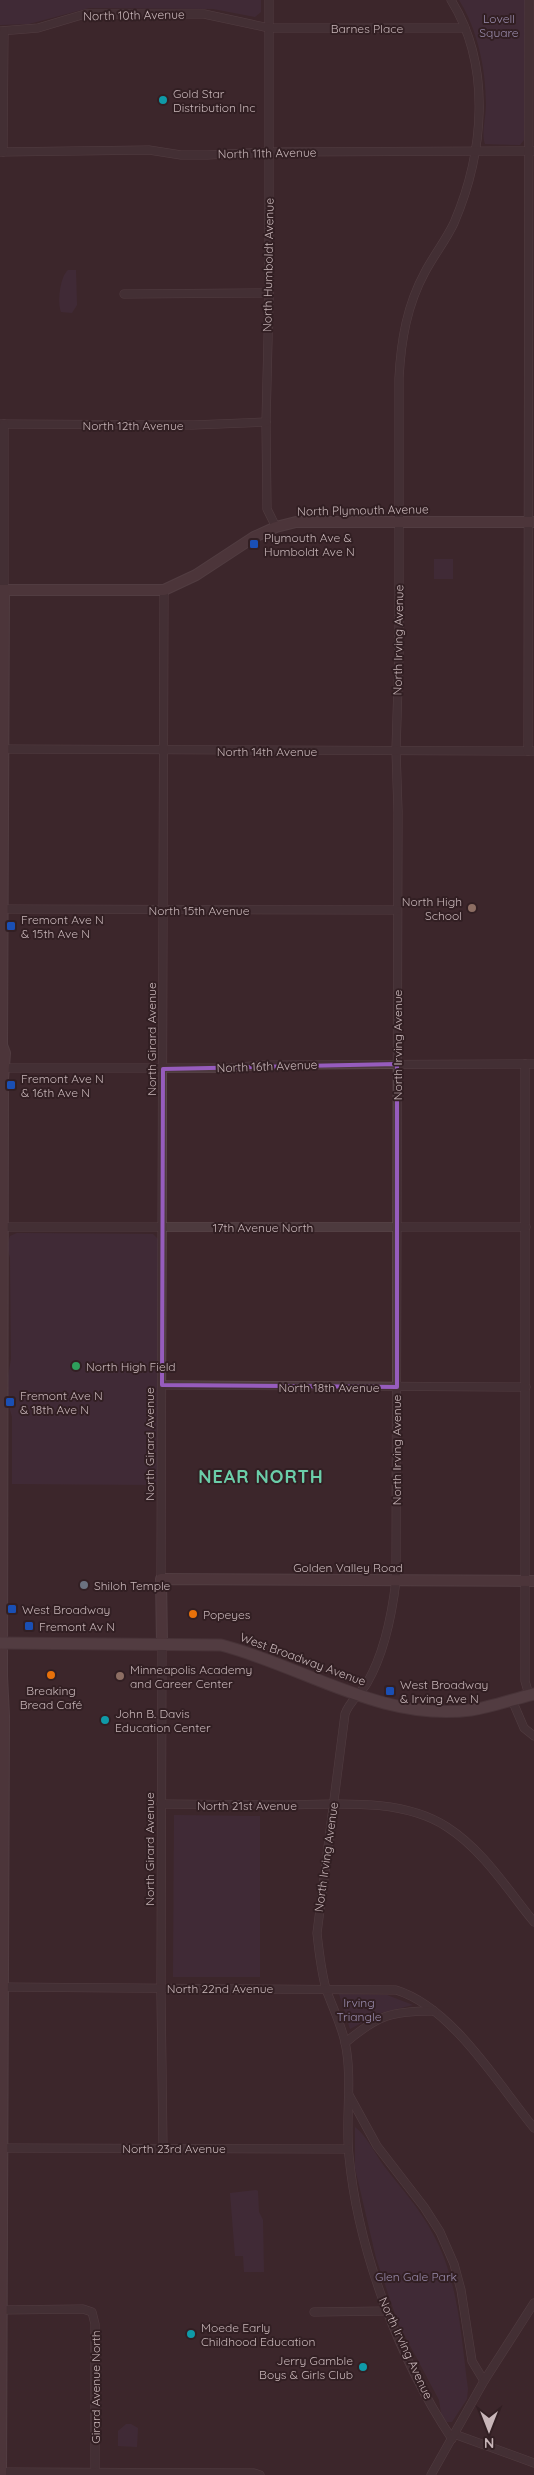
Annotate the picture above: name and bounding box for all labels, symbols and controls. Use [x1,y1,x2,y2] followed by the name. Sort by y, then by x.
[83,7,185,23] street label: North 10th Avenue
[479,11,519,40] park label: Lovell Square
[331,21,403,36] street label: Barnes Place
[173,86,255,115] place label: Gold Star Distribution Inc
[157,94,169,106] marker: Gold Star Distribution Inc
[217,145,317,161] street label: North 11th Avenue
[259,198,277,332] street label: North Humboldt Avenue
[82,418,184,433] street label: North 12th Avenue
[297,501,429,519] street label: North Plymouth Avenue
[264,530,355,559] place label: Plymouth Ave & Humboldt Ave N
[248,538,260,550] marker: Plymouth Ave & Humboldt Ave N
[390,584,406,695] street label: North Irving Avenue
[217,744,317,759] street label: North 14th Avenue
[402,894,462,923] place label: North High School
[466,902,478,914] marker: North High School
[149,903,250,918] street label: North 15th Avenue
[21,912,104,941] place label: Fremont Ave N & 15th Ave N
[5,920,17,932] marker: Fremont Ave N & 15th Ave N
[144,982,159,1096] street label: North Girard Avenue
[390,989,405,1100] street label: North Irving Avenue
[216,1057,318,1075] street label: North 16th Avenue
[21,1071,104,1100] place label: Fremont Ave N & 16th Ave N
[5,1079,17,1091] marker: Fremont Ave N & 16th Ave N
[213,1220,313,1235] street label: 17th Avenue North
[86,1359,176,1374] place label: North High Field
[70,1360,82,1372] marker: North High Field
[279,1380,380,1395] street label: North 18th Avenue
[142,1387,157,1501] street label: North Girard Avenue
[20,1388,103,1417] place label: Fremont Ave N & 18th Ave N
[389,1394,404,1505] street label: North Irving Avenue
[4,1396,16,1408] marker: Fremont Ave N & 18th Ave N
[198,1465,324,1488] district label: NEAR NORTH
[293,1560,403,1575] street label: Golden Valley Road
[94,1578,171,1593] place label: Shiloh Temple
[78,1579,90,1591] marker: Shiloh Temple
[22,1602,110,1617] place label: West Broadway
[6,1603,18,1615] marker: West Broadway
[203,1607,251,1622] place label: Popeyes
[187,1608,199,1620] marker: Popeyes
[39,1619,115,1634] place label: Fremont Av N
[23,1620,35,1632] marker: Fremont Av N
[238,1629,368,1689] street label: West Broadway Avenue
[130,1662,252,1691] place label: Minneapolis Academy and Career Center
[45,1669,57,1681] marker: Breaking Bread Café
[114,1670,126,1682] marker: Minneapolis Academy and Career Center
[400,1677,488,1706] place label: West Broadway & Irving Ave N
[20,1683,83,1712] place label: Breaking Bread Café
[384,1685,396,1697] marker: West Broadway & Irving Ave N
[115,1706,211,1735] place label: John B. Davis Education Center
[99,1714,111,1726] marker: John B. Davis Education Center
[142,1792,157,1906] street label: North Girard Avenue
[197,1798,297,1813] street label: North 21st Avenue
[311,1801,341,1913] street label: North Irving Avenue
[167,1981,274,1996] street label: North 22nd Avenue
[337,1995,382,2024] park label: Irving Triangle
[122,2141,226,2156] street label: North 23rd Avenue
[375,2269,457,2284] park label: Glen Gale Park
[376,2295,436,2401] street label: North Irving Avenue
[201,2320,315,2349] place label: Moede Early Childhood Education
[185,2328,197,2340] marker: Moede Early Childhood Education
[88,2330,103,2444] street label: Girard Avenue North
[259,2353,353,2382] place label: Jerry Gamble Boys & Girls Club
[357,2361,369,2373] marker: Jerry Gamble Boys & Girls Club
[464,2405,514,2455] north arrow
[484,2434,494,2452] text: N

